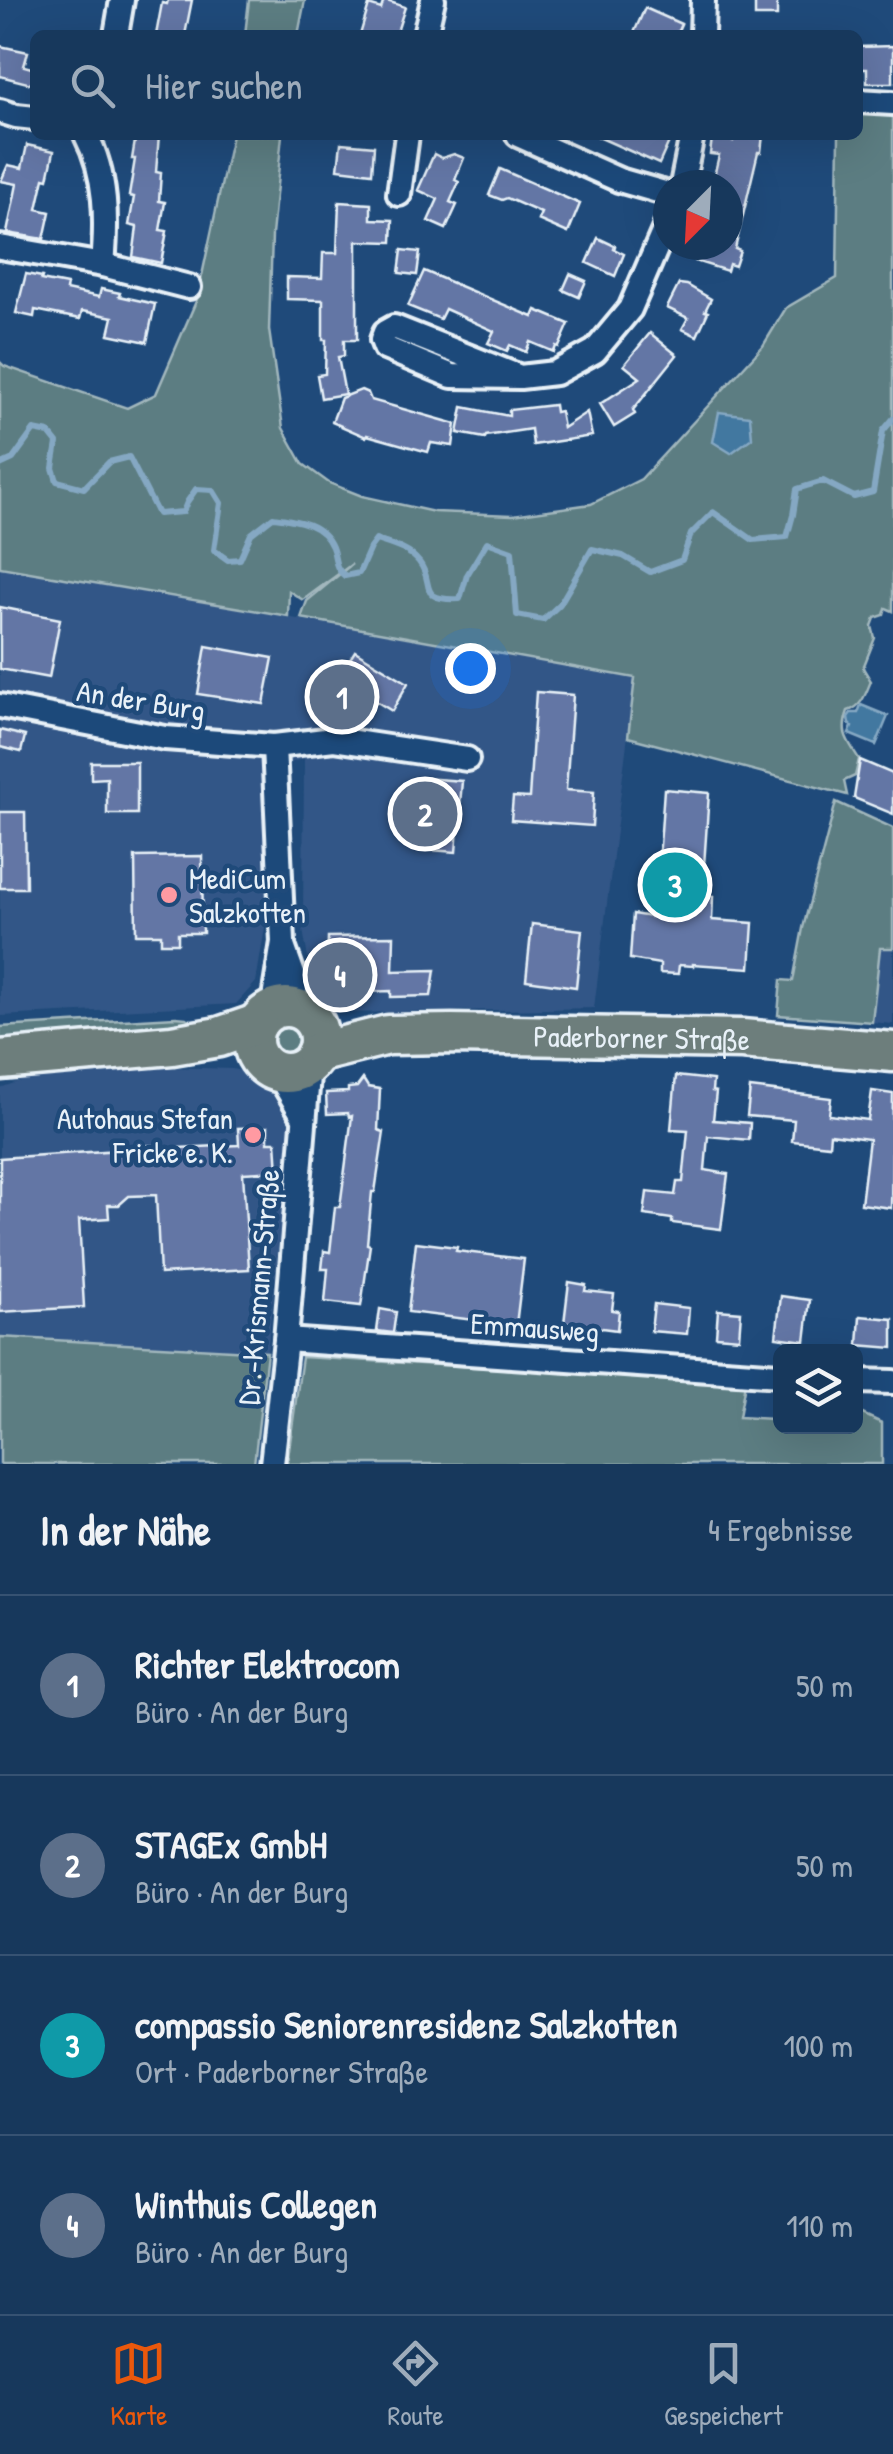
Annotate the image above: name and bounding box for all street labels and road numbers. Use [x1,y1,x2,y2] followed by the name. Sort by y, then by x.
[74,670,208,730] street label: An der Burg
[533,1015,752,1060] street label: Paderborner Straße
[228,1167,288,1407] street label: Dr.-Krismann-Straße
[469,1303,601,1351] street label: Emmausweg

